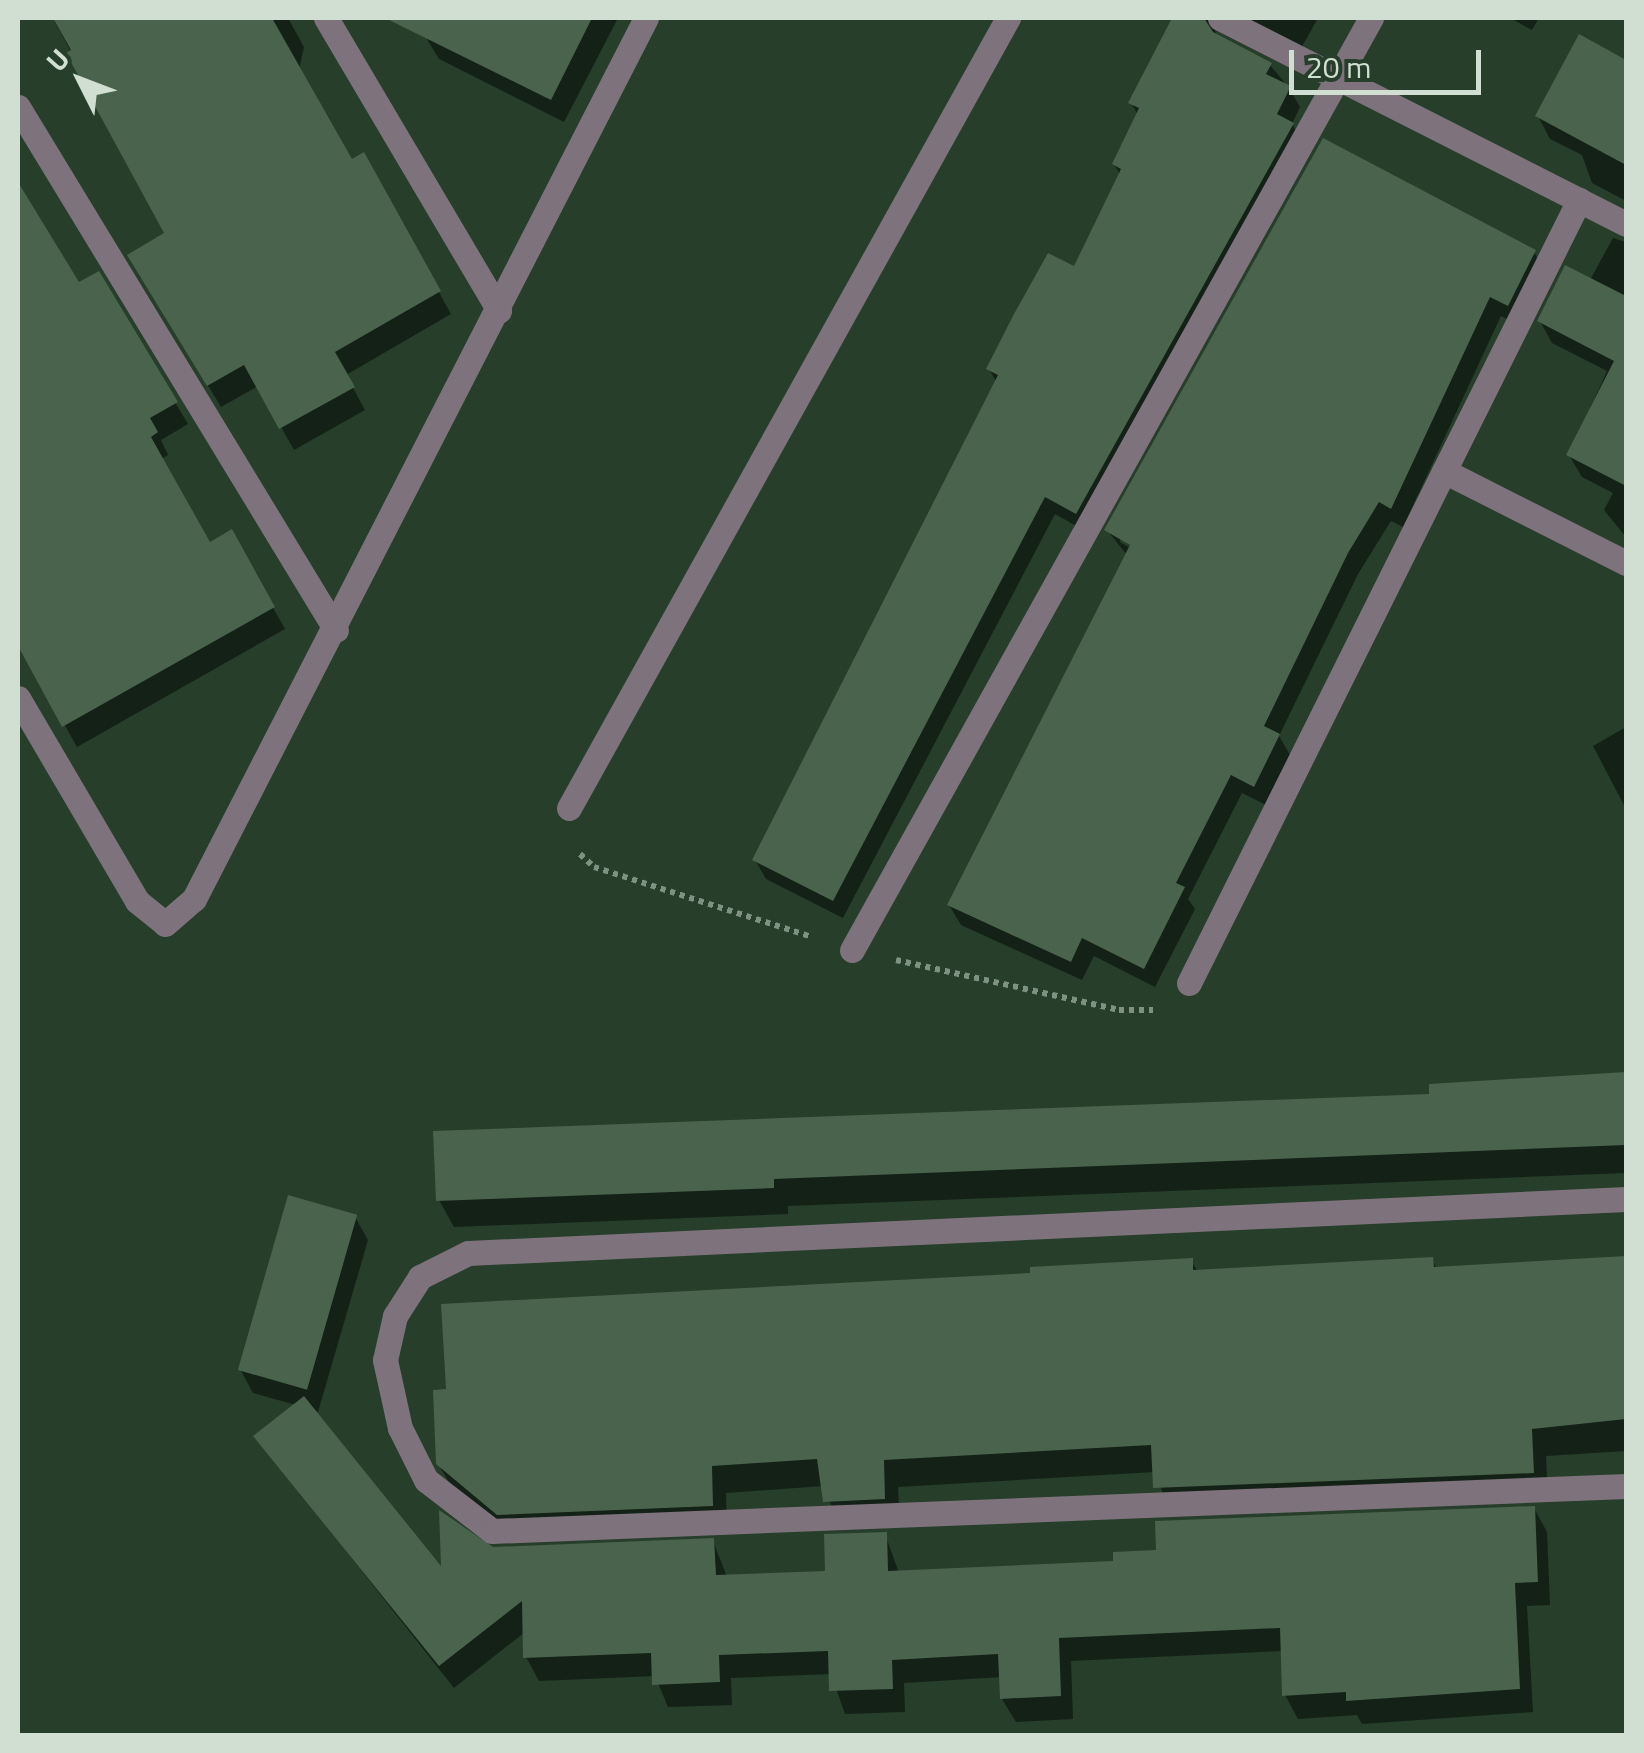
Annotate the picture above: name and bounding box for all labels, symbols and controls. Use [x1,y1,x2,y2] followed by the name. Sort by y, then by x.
[30,30,130,130] north arrow
[1294,30,1486,92] scale bar
[35,38,79,81] text: U
[1306,44,1371,90] text: 20 m

